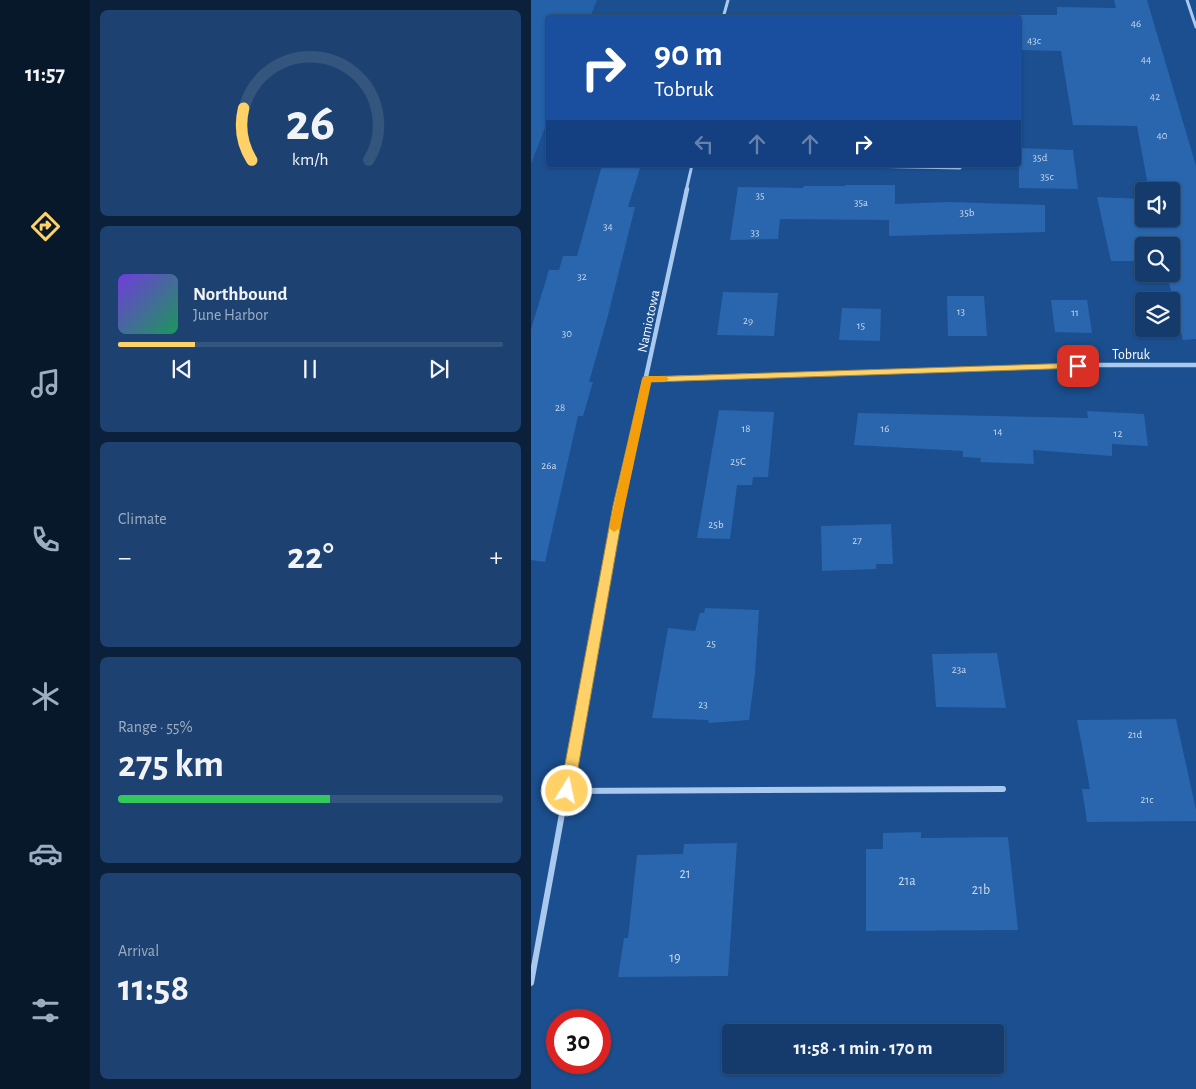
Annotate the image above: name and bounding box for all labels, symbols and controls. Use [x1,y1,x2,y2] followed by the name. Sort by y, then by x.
[1131,18,1141,29] house number: 46
[571,35,636,100] icon: right
[1027,35,1042,46] house number: 43c
[654,37,723,72] text: 90 m
[1141,54,1151,65] house number: 44
[25,63,65,85] text: 11:57
[654,78,714,100] text: Tobruk
[1150,91,1160,102] house number: 42
[286,97,335,149] text: 26
[690,130,718,158] icon: left
[743,130,771,158] icon: ahead
[796,130,824,158] icon: ahead
[849,130,877,158] icon: right
[1156,130,1168,141] house number: 40
[292,151,329,169] text: km/h
[1033,152,1048,163] house number: 35d
[1040,171,1054,182] house number: 35c
[1135,182,1180,337] map controls
[1135,182,1180,227] button: sound
[755,190,765,201] house number: 35
[854,197,868,208] house number: 35a
[960,207,975,218] house number: 35b
[28,209,63,244] icon: directions
[603,221,613,232] house number: 34
[750,227,760,238] house number: 33
[1135,237,1180,282] button: search
[577,271,587,282] house number: 32
[193,285,288,304] text: Northbound
[636,288,663,354] street label: Namiotowa
[1135,292,1180,337] button: layers
[957,306,966,317] house number: 13
[193,307,268,323] text: June Harbor
[1071,307,1079,318] house number: 11
[743,315,753,326] house number: 29
[857,320,866,331] house number: 15
[562,328,572,339] house number: 30
[1057,345,1099,387] pin
[1112,348,1151,362] street label: Tobruk
[1064,352,1092,380] icon: arrive
[168,355,196,383] icon: previous
[296,355,324,383] icon: pause
[425,355,453,383] icon: next
[28,366,63,401] icon: music
[555,402,565,413] house number: 28
[742,423,751,434] house number: 18
[881,423,889,434] house number: 16
[993,426,1003,437] house number: 14
[1114,428,1122,439] house number: 12
[730,456,746,467] house number: 25C
[541,460,557,471] house number: 26a
[118,511,167,527] text: Climate
[708,519,724,530] house number: 25b
[28,522,63,557] icon: phone
[852,535,862,546] house number: 27
[287,538,334,576] text: 22°
[118,544,131,572] text: −
[490,544,503,572] text: +
[706,638,716,649] house number: 25
[952,664,966,675] house number: 23a
[28,679,63,714] icon: climate
[698,699,708,710] house number: 23
[118,719,193,735] text: Range · 55%
[1128,729,1143,740] house number: 21d
[118,746,224,784] text: 275 km
[540,764,592,816] position arrow
[1140,794,1154,805] house number: 21c
[28,836,63,871] icon: car
[679,867,691,881] house number: 21
[898,874,916,888] house number: 21a
[972,883,990,897] house number: 21b
[118,943,159,959] text: Arrival
[669,951,681,965] house number: 19
[118,970,189,1008] text: 11:58
[28,993,63,1028] icon: filters
[546,1009,611,1074] speed limit sign: 30
[794,1039,933,1058] text: 11:58 · 1 min · 170 m

